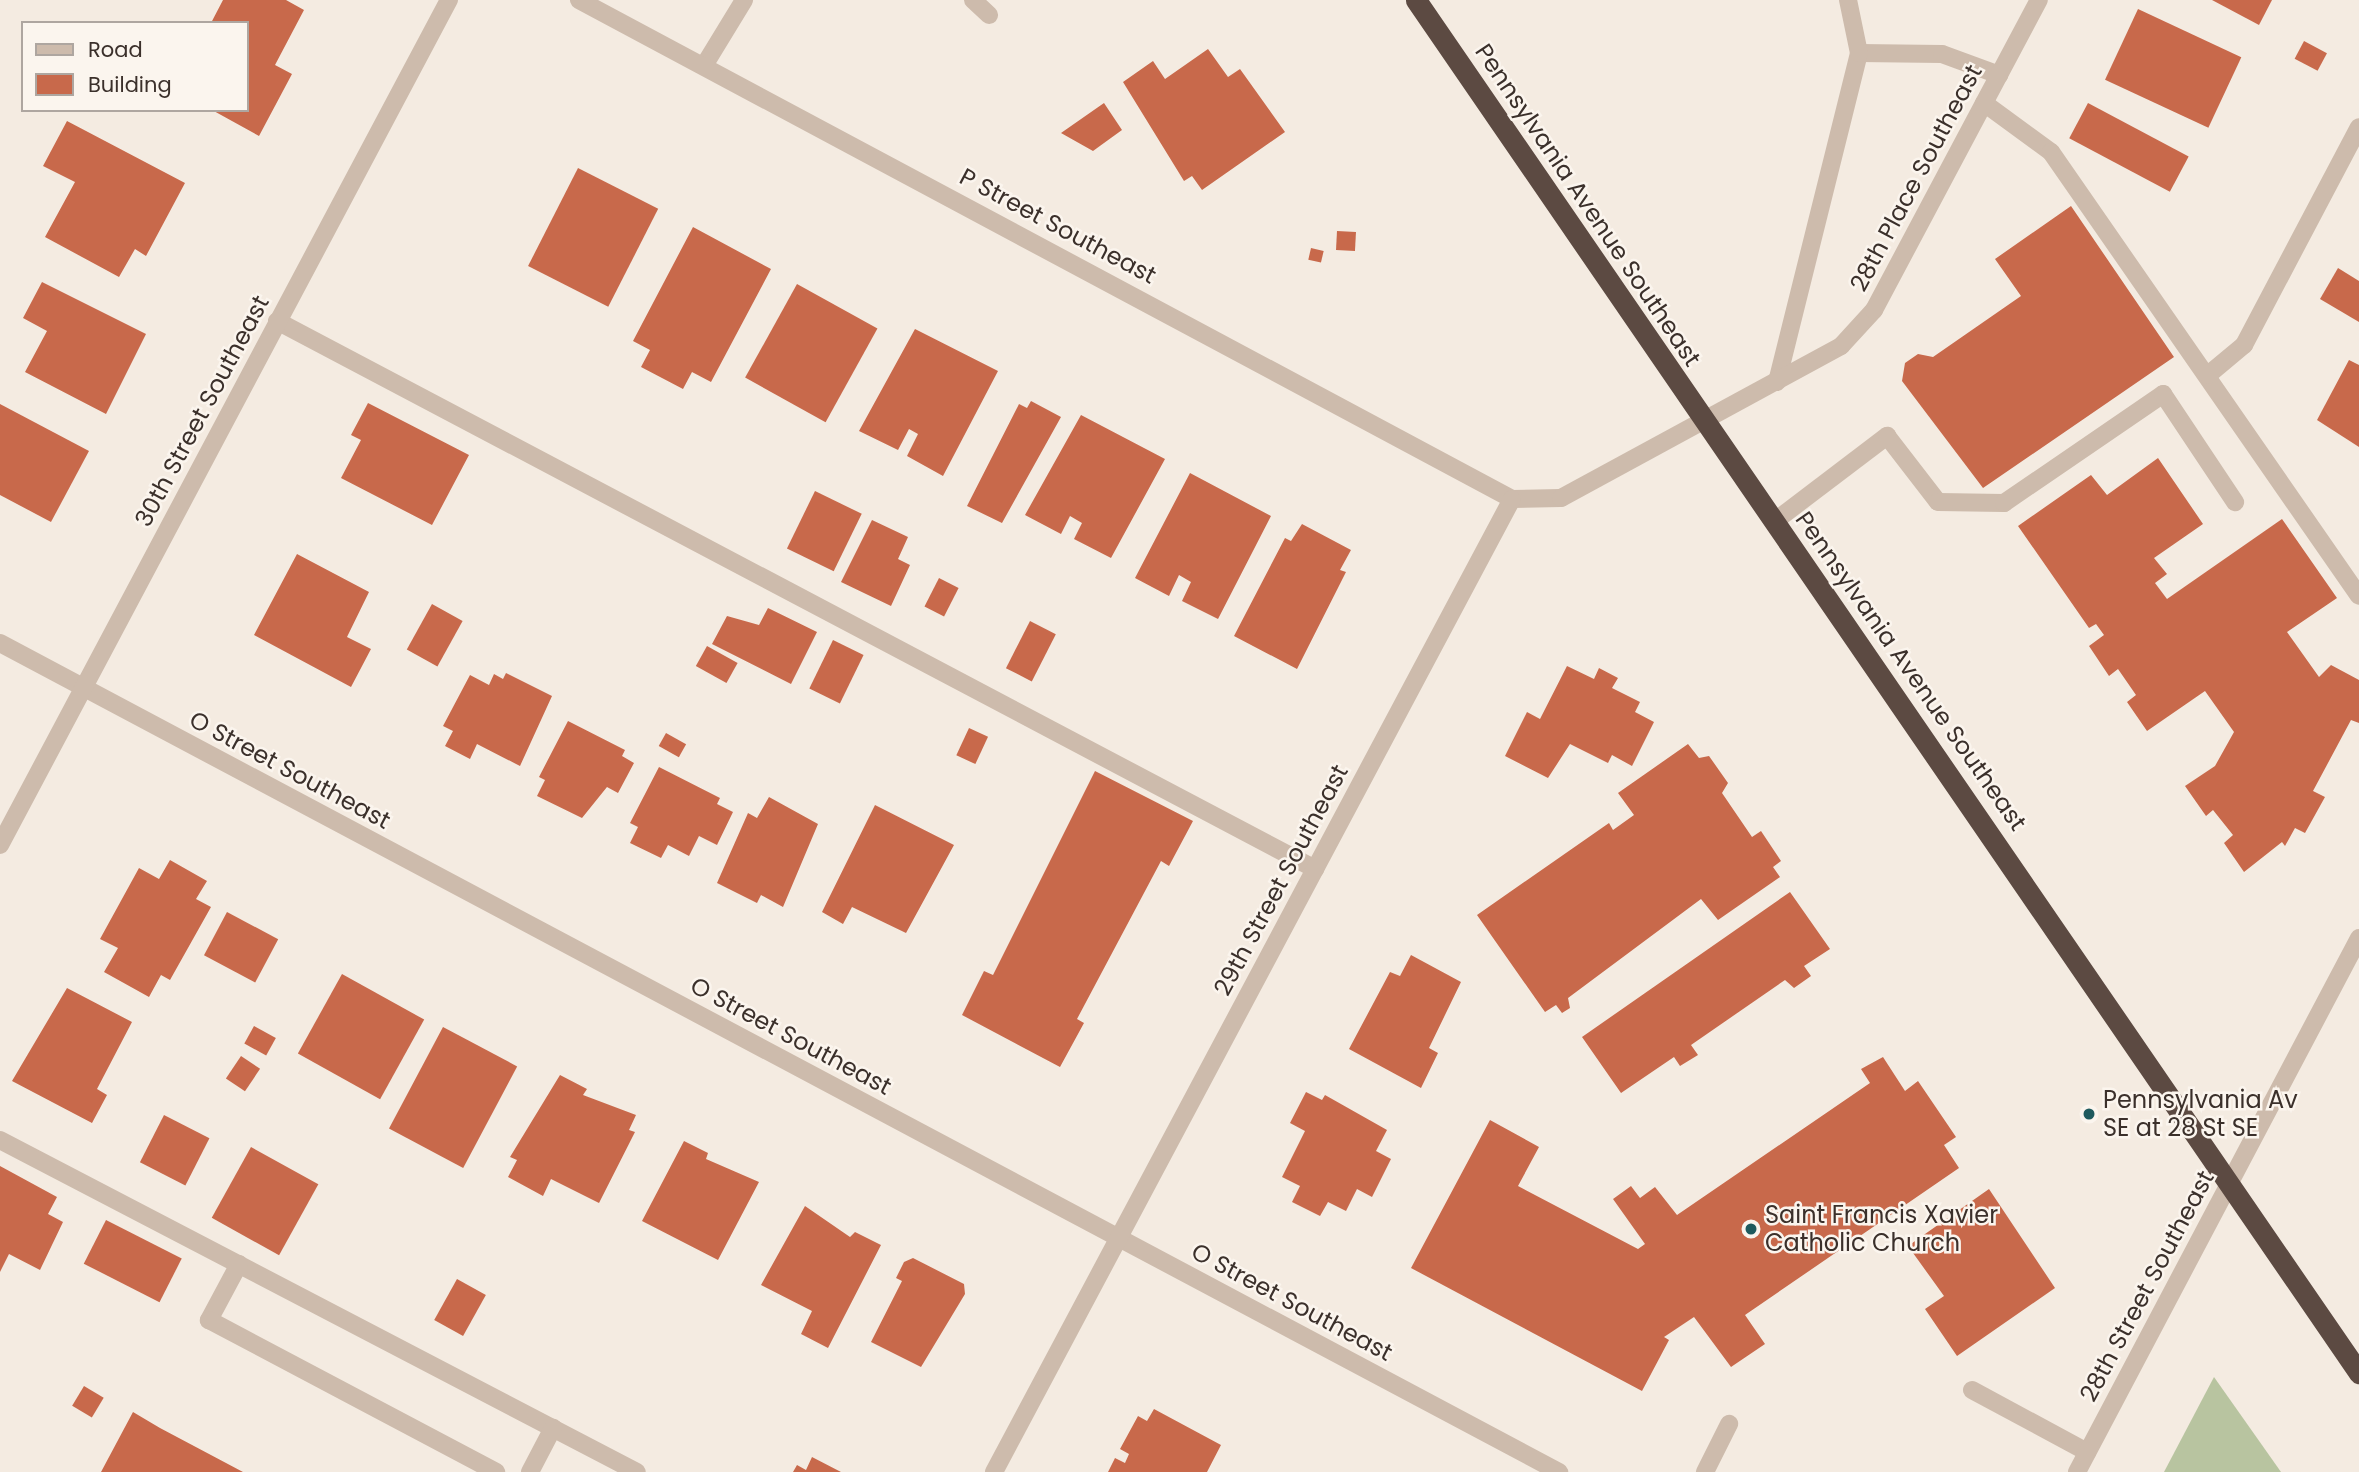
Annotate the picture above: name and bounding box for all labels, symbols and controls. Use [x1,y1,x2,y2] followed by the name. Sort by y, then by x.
[21,21,248,112] legend
[88,35,143,64] text: Road
[1469,38,1707,372] street label: Pennsylvania Avenue Southeast
[1844,60,1988,296] street label: 28th Place Southeast
[88,70,172,99] text: Building
[955,162,1161,290] street label: P Street Southeast
[129,290,275,532] street label: 30th Street Southeast
[1789,506,2033,836] street label: Pennsylvania Avenue Southeast
[185,705,395,835] street label: O Street Southeast
[1208,760,1354,1000] street label: 29th Street Southeast
[686,971,896,1101] street label: O Street Southeast
[2103,1086,2298,1142] place label: Pennsylvania Av SE at 28 St SE
[2081,1106,2097,1122] marker: Pennsylvania Av SE at 28 St SE
[2074,1166,2220,1406] street label: 28th Street Southeast
[1765,1201,1998,1257] place label: Saint Francis Xavier Catholic Church
[1743,1221,1759,1237] marker: Saint Francis Xavier Catholic Church
[1187,1237,1397,1367] street label: O Street Southeast

